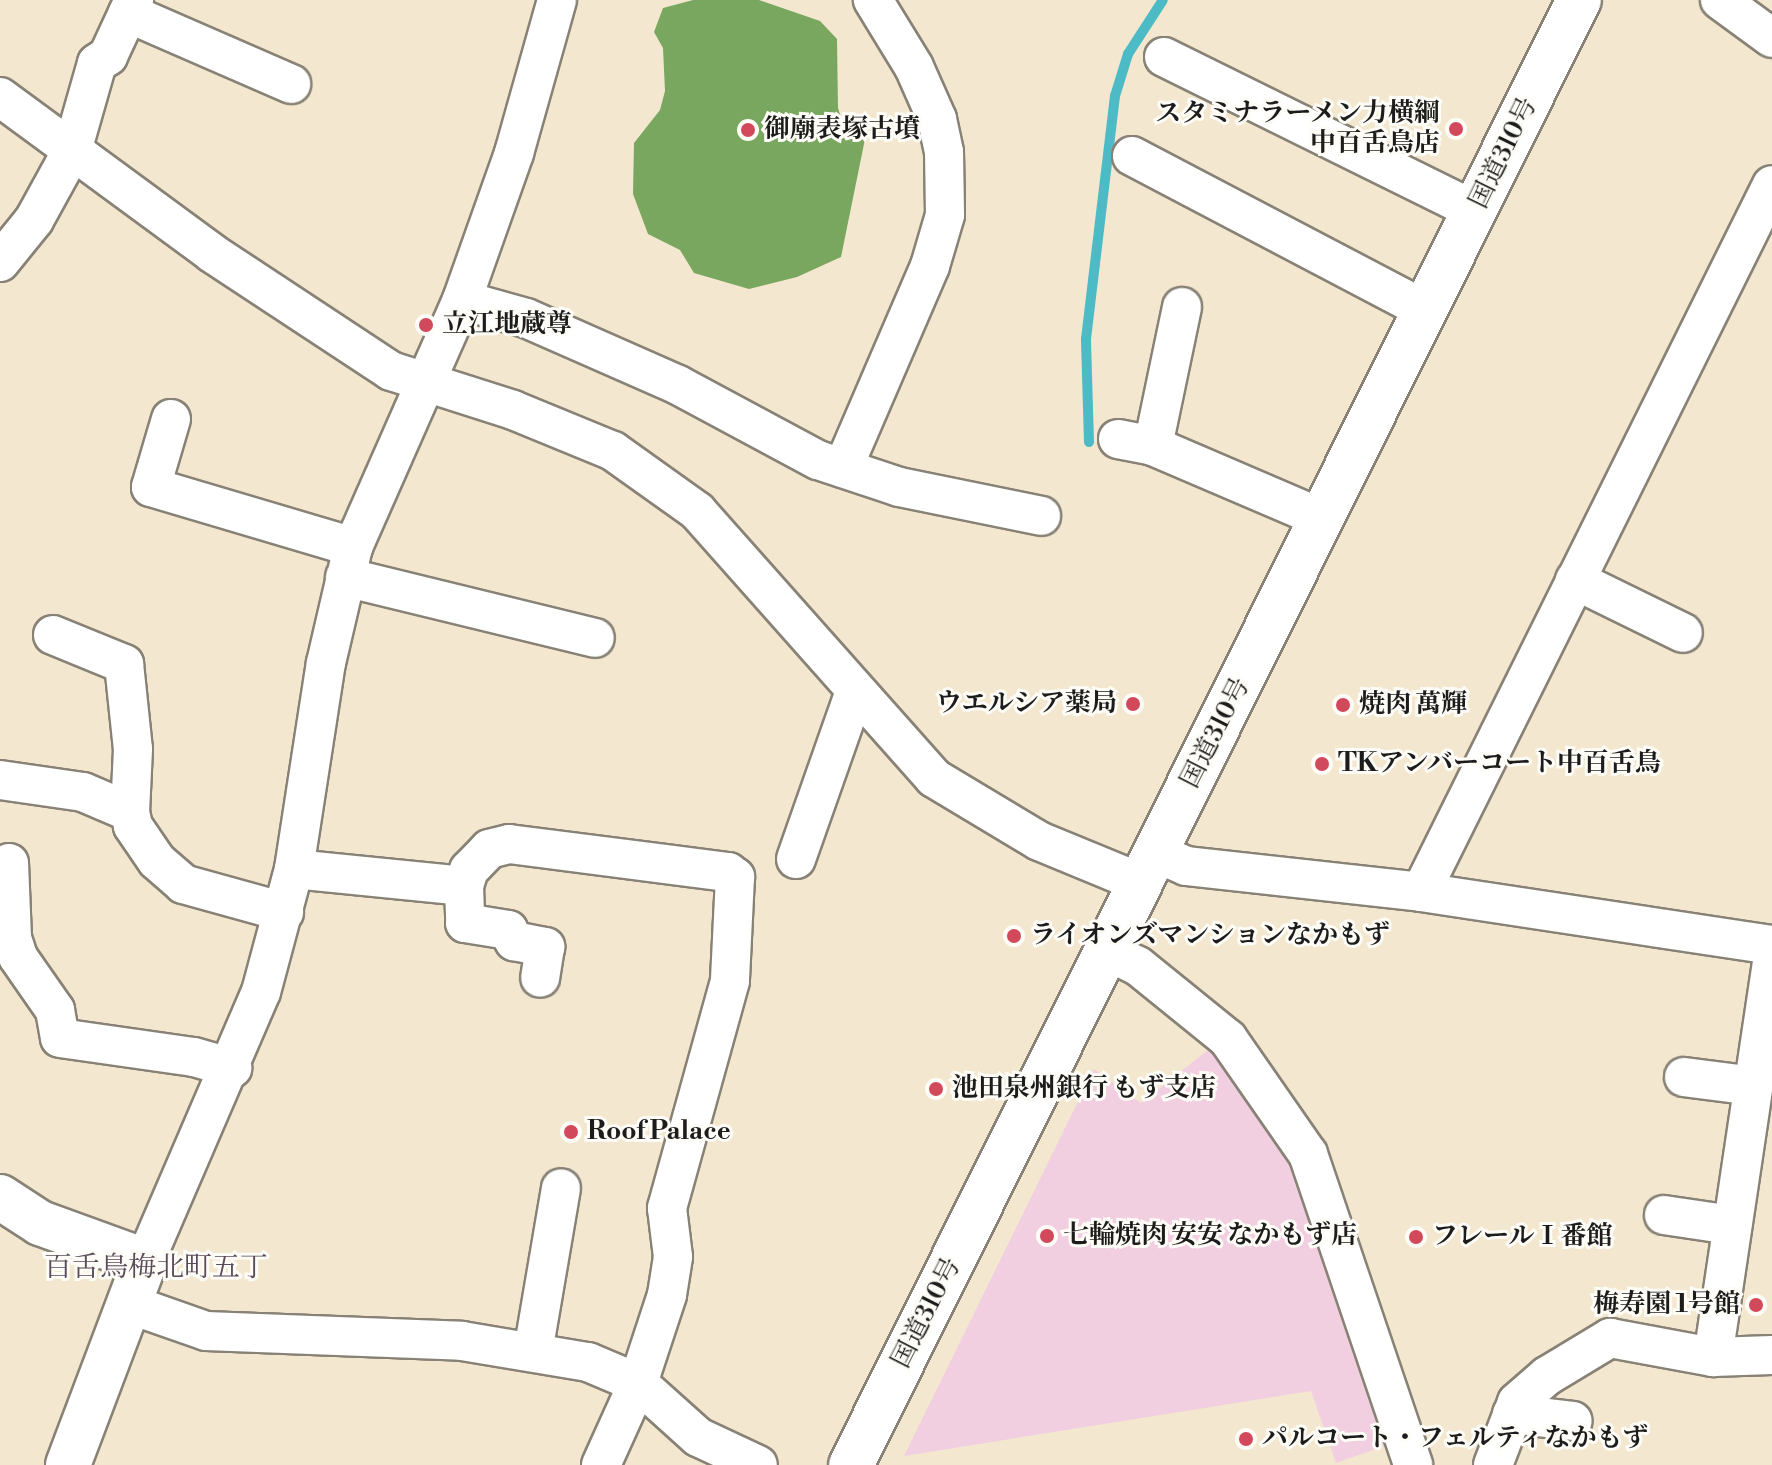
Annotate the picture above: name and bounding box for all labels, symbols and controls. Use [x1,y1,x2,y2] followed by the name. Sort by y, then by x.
[1464,93,1544,213] street label: 国道310号
[1154,98,1440,160] place label: スタミナラーメン力横綱 中百舌鳥店
[764,114,920,146] place label: 御廟表塚古墳
[1447,120,1465,138] marker: スタミナラーメン力横綱 中百舌鳥店
[739,121,757,139] marker: 御廟表塚古墳
[442,309,572,341] place label: 立江地蔵尊
[417,316,435,334] marker: 立江地蔵尊
[1175,673,1257,793] street label: 国道310号
[935,688,1117,720] place label: ウエルシア薬局
[1359,689,1467,721] place label: 焼肉 萬輝
[1124,695,1142,713] marker: ウエルシア薬局
[1334,696,1352,714] marker: 焼肉 萬輝
[1338,748,1664,780] place label: TKアンバーコート中百舌鳥
[1313,755,1331,773] marker: TKアンバーコート中百舌鳥
[1030,920,1394,952] place label: ライオンズマンションなかもず
[1005,927,1023,945] marker: ライオンズマンションなかもず
[952,1073,1216,1105] place label: 池田泉州銀行 もず支店
[927,1080,945,1098] marker: 池田泉州銀行 もず支店
[587,1116,731,1148] place label: Roof Palace
[562,1123,580,1141] marker: Roof Palace
[1063,1220,1357,1252] place label: 七輪焼肉 安安 なかもず店
[1432,1221,1614,1253] place label: フレールⅠ番館
[1038,1227,1056,1245] marker: 七輪焼肉 安安 なかもず店
[1407,1228,1425,1246] marker: フレールⅠ番館
[44,1251,268,1285] district label: 百舌鳥梅北町五丁
[886,1253,968,1373] street label: 国道310号
[1593,1289,1740,1321] place label: 梅寿園 1号館
[1747,1296,1765,1314] marker: 梅寿園 1号館
[1262,1423,1652,1455] place label: パルコート・フェルティなかもず
[1237,1430,1255,1448] marker: パルコート・フェルティなかもず

